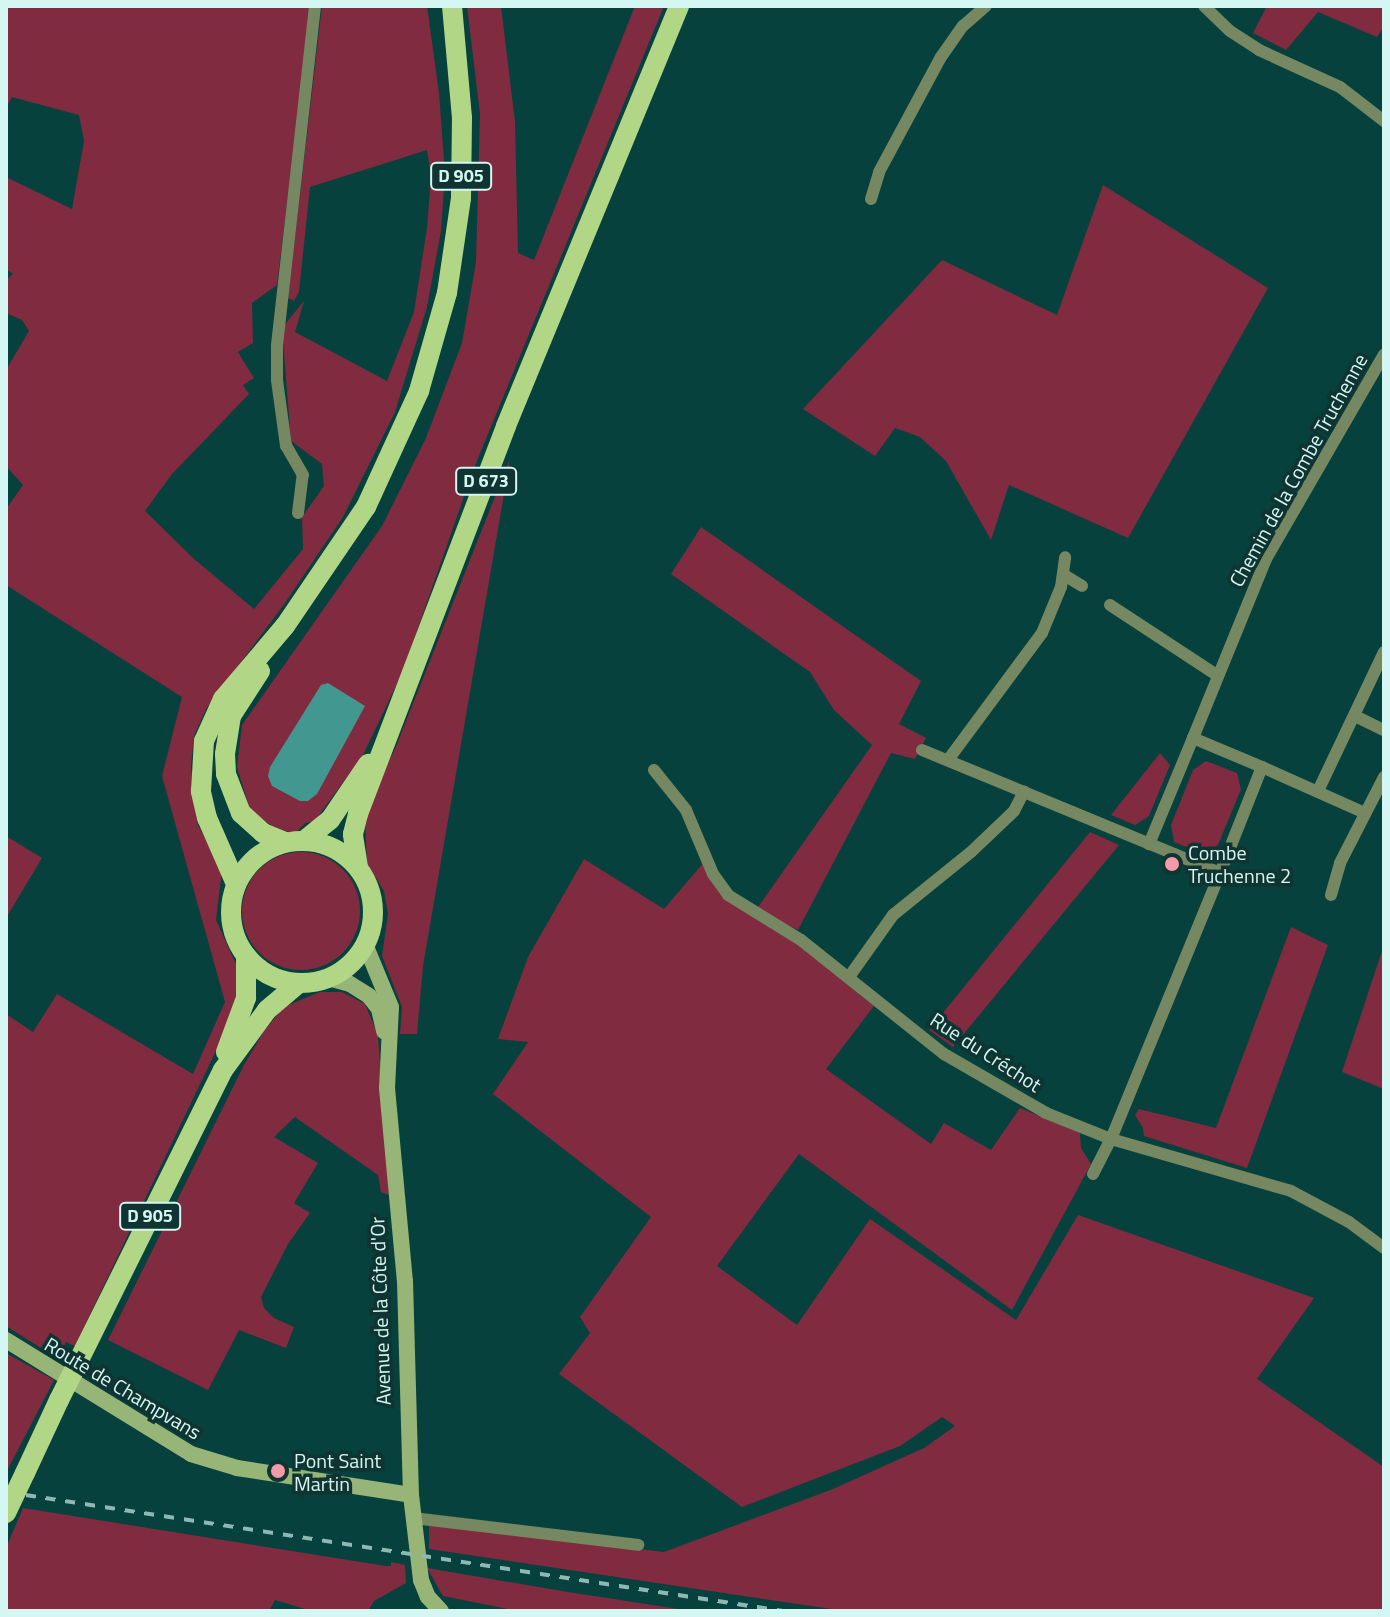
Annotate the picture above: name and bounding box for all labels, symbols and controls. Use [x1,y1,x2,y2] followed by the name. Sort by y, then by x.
[429,162,493,190] road number: D 905
[1224,349,1372,591] street label: Chemin de la Combe Truchenne
[454,467,518,495] road number: D 673
[1188,840,1291,887] place label: Combe Truchenne 2
[1163,855,1181,873] marker: Combe Truchenne 2
[926,1007,1046,1097] street label: Rue du Créchot
[118,1202,182,1230] road number: D 905
[365,1216,395,1406] street label: Avenue de la Côte d'Or
[40,1332,206,1444] street label: Route de Champvans
[294,1448,381,1495] place label: Pont Saint Martin
[269,1462,287,1480] marker: Pont Saint Martin

